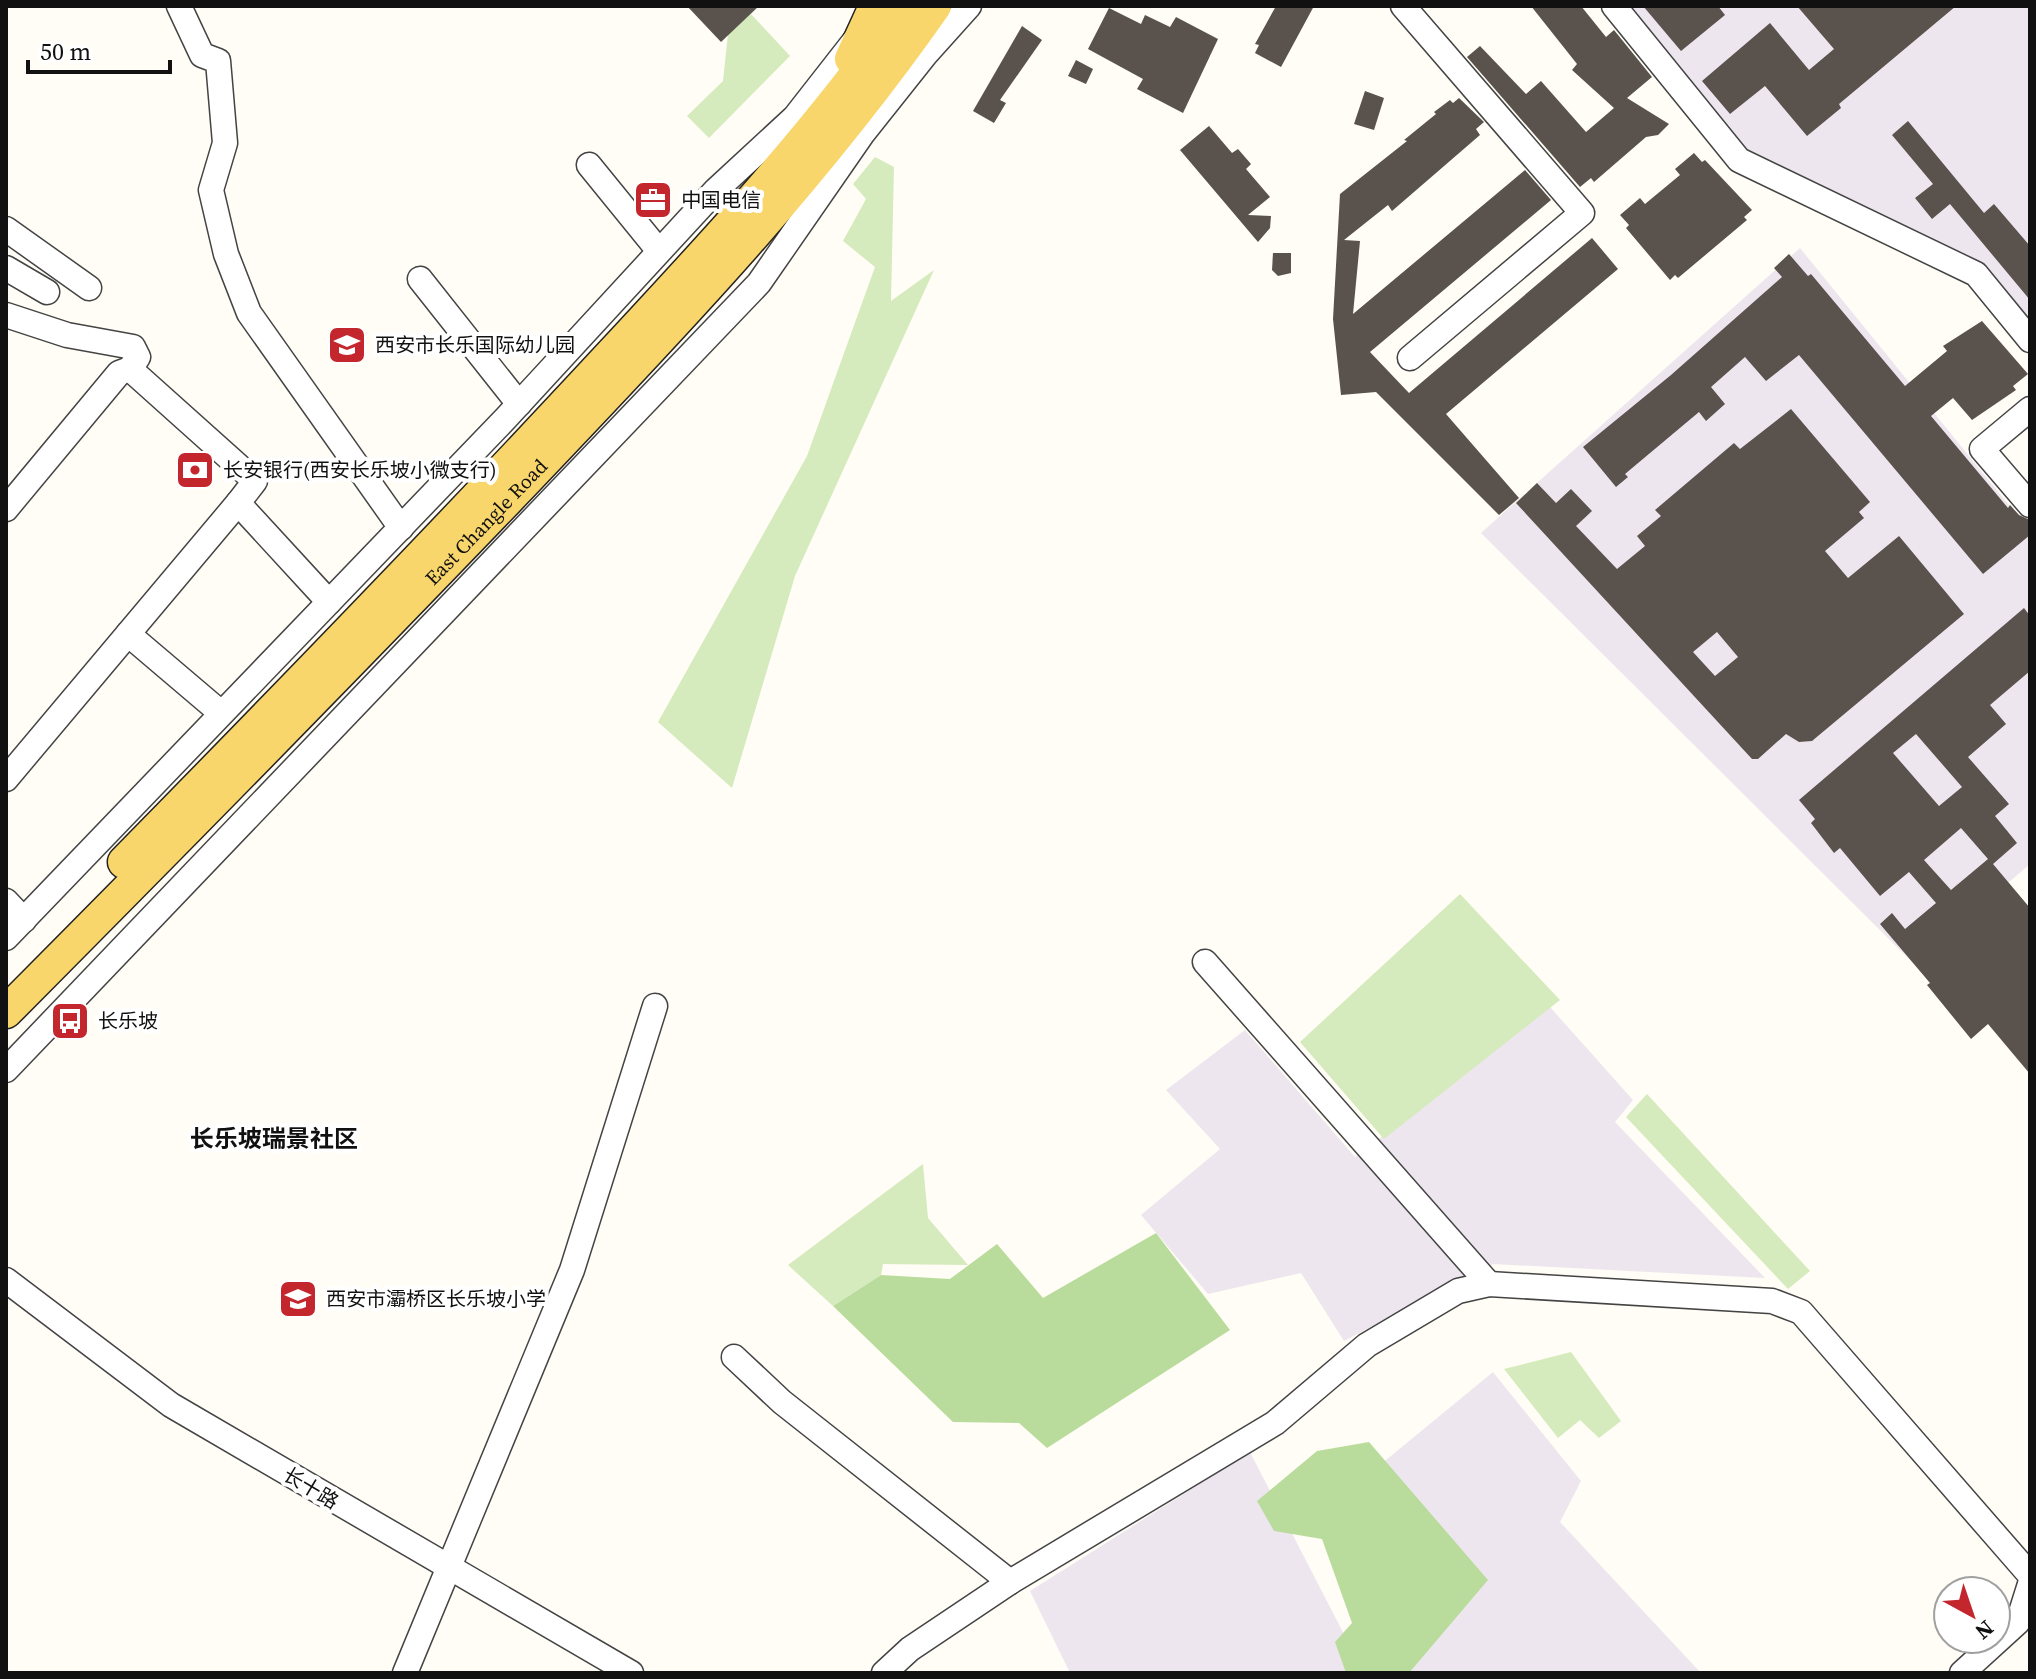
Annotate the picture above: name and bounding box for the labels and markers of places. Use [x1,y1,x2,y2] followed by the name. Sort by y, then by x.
[632,179,674,221] office icon: 中国电信
[681,186,761,214] place label: 中国电信
[326,324,368,366] school or university icon: 西安市长乐国际幼儿园
[375,331,575,359] place label: 西安市长乐国际幼儿园
[174,449,216,491] bank icon: 长安银行(西安长乐坡小微支行)
[223,456,497,484] place label: 长安银行(西安长乐坡小微支行)
[49,1000,91,1042] bus stop icon: 长乐坡
[98,1007,158,1035] place label: 长乐坡
[277,1278,319,1320] school or university icon: 西安市灞桥区长乐坡小学
[326,1285,546,1313] place label: 西安市灞桥区长乐坡小学

